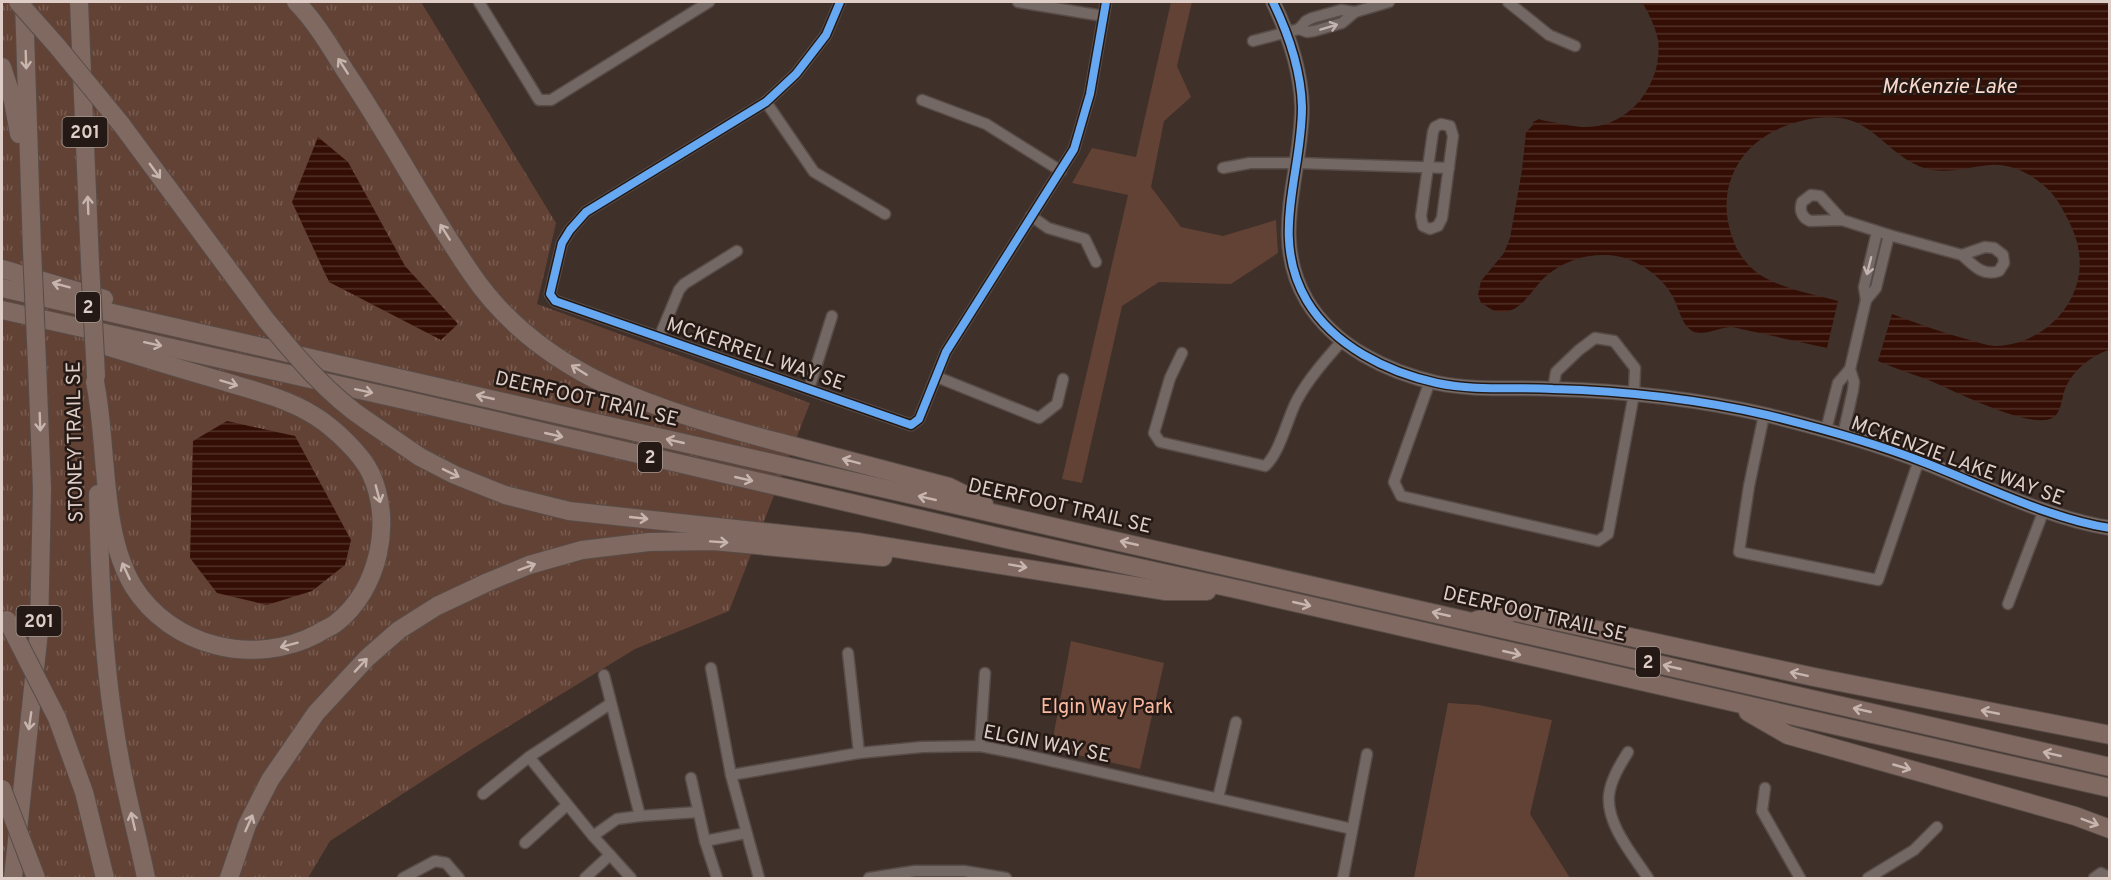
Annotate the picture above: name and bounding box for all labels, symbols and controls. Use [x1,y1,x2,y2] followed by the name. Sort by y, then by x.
[1319,21,1338,32] one-way arrow
[20,49,32,69] one-way arrow
[337,58,349,75] one-way arrow
[1881,74,2018,101] water label: McKenzie Lake
[62,117,107,147] road number: 201
[149,163,162,179] one-way arrow
[82,195,93,215] one-way arrow
[438,224,450,241] one-way arrow
[1863,256,1875,275] one-way arrow
[52,279,71,291] one-way arrow
[76,292,100,322] road number: 2
[663,312,848,398] street label: MCKERRELL WAY SE
[143,339,162,351] one-way arrow
[62,361,90,523] street label: STONEY TRAIL SE
[571,364,588,376] one-way arrow
[492,366,681,434] street label: DEERFOOT TRAIL SE
[219,378,238,389] one-way arrow
[354,386,373,397] one-way arrow
[476,391,495,403] one-way arrow
[34,411,45,431] one-way arrow
[1847,411,2068,513] street label: MCKENZIE LAKE WAY SE
[544,429,563,441] one-way arrow
[666,435,685,446] one-way arrow
[638,442,662,472] road number: 2
[842,455,861,466] one-way arrow
[442,467,460,479] one-way arrow
[734,473,753,485] one-way arrow
[965,473,1154,541] street label: DEERFOOT TRAIL SE
[373,484,384,503] one-way arrow
[917,492,936,504] one-way arrow
[629,513,649,524] one-way arrow
[708,537,728,548] one-way arrow
[1120,537,1139,548] one-way arrow
[517,560,536,571] one-way arrow
[1008,561,1028,572] one-way arrow
[120,563,132,581] one-way arrow
[1440,581,1629,649] street label: DEERFOOT TRAIL SE
[1292,599,1311,611] one-way arrow
[16,606,62,636] road number: 201
[1432,608,1451,620] one-way arrow
[280,639,299,651] one-way arrow
[1636,647,1660,677] road number: 2
[1502,648,1521,659] one-way arrow
[354,658,368,673] one-way arrow
[1663,661,1682,672] one-way arrow
[1790,668,1809,679] one-way arrow
[1041,695,1173,721] park label: Elgin Way Park
[1853,704,1872,716] one-way arrow
[1981,706,2001,717] one-way arrow
[24,711,35,730] one-way arrow
[981,720,1112,770] street label: ELGIN WAY SE
[2043,748,2063,759] one-way arrow
[1892,762,1911,773] one-way arrow
[127,812,139,831] one-way arrow
[243,815,255,833] one-way arrow
[2080,817,2098,828] one-way arrow

